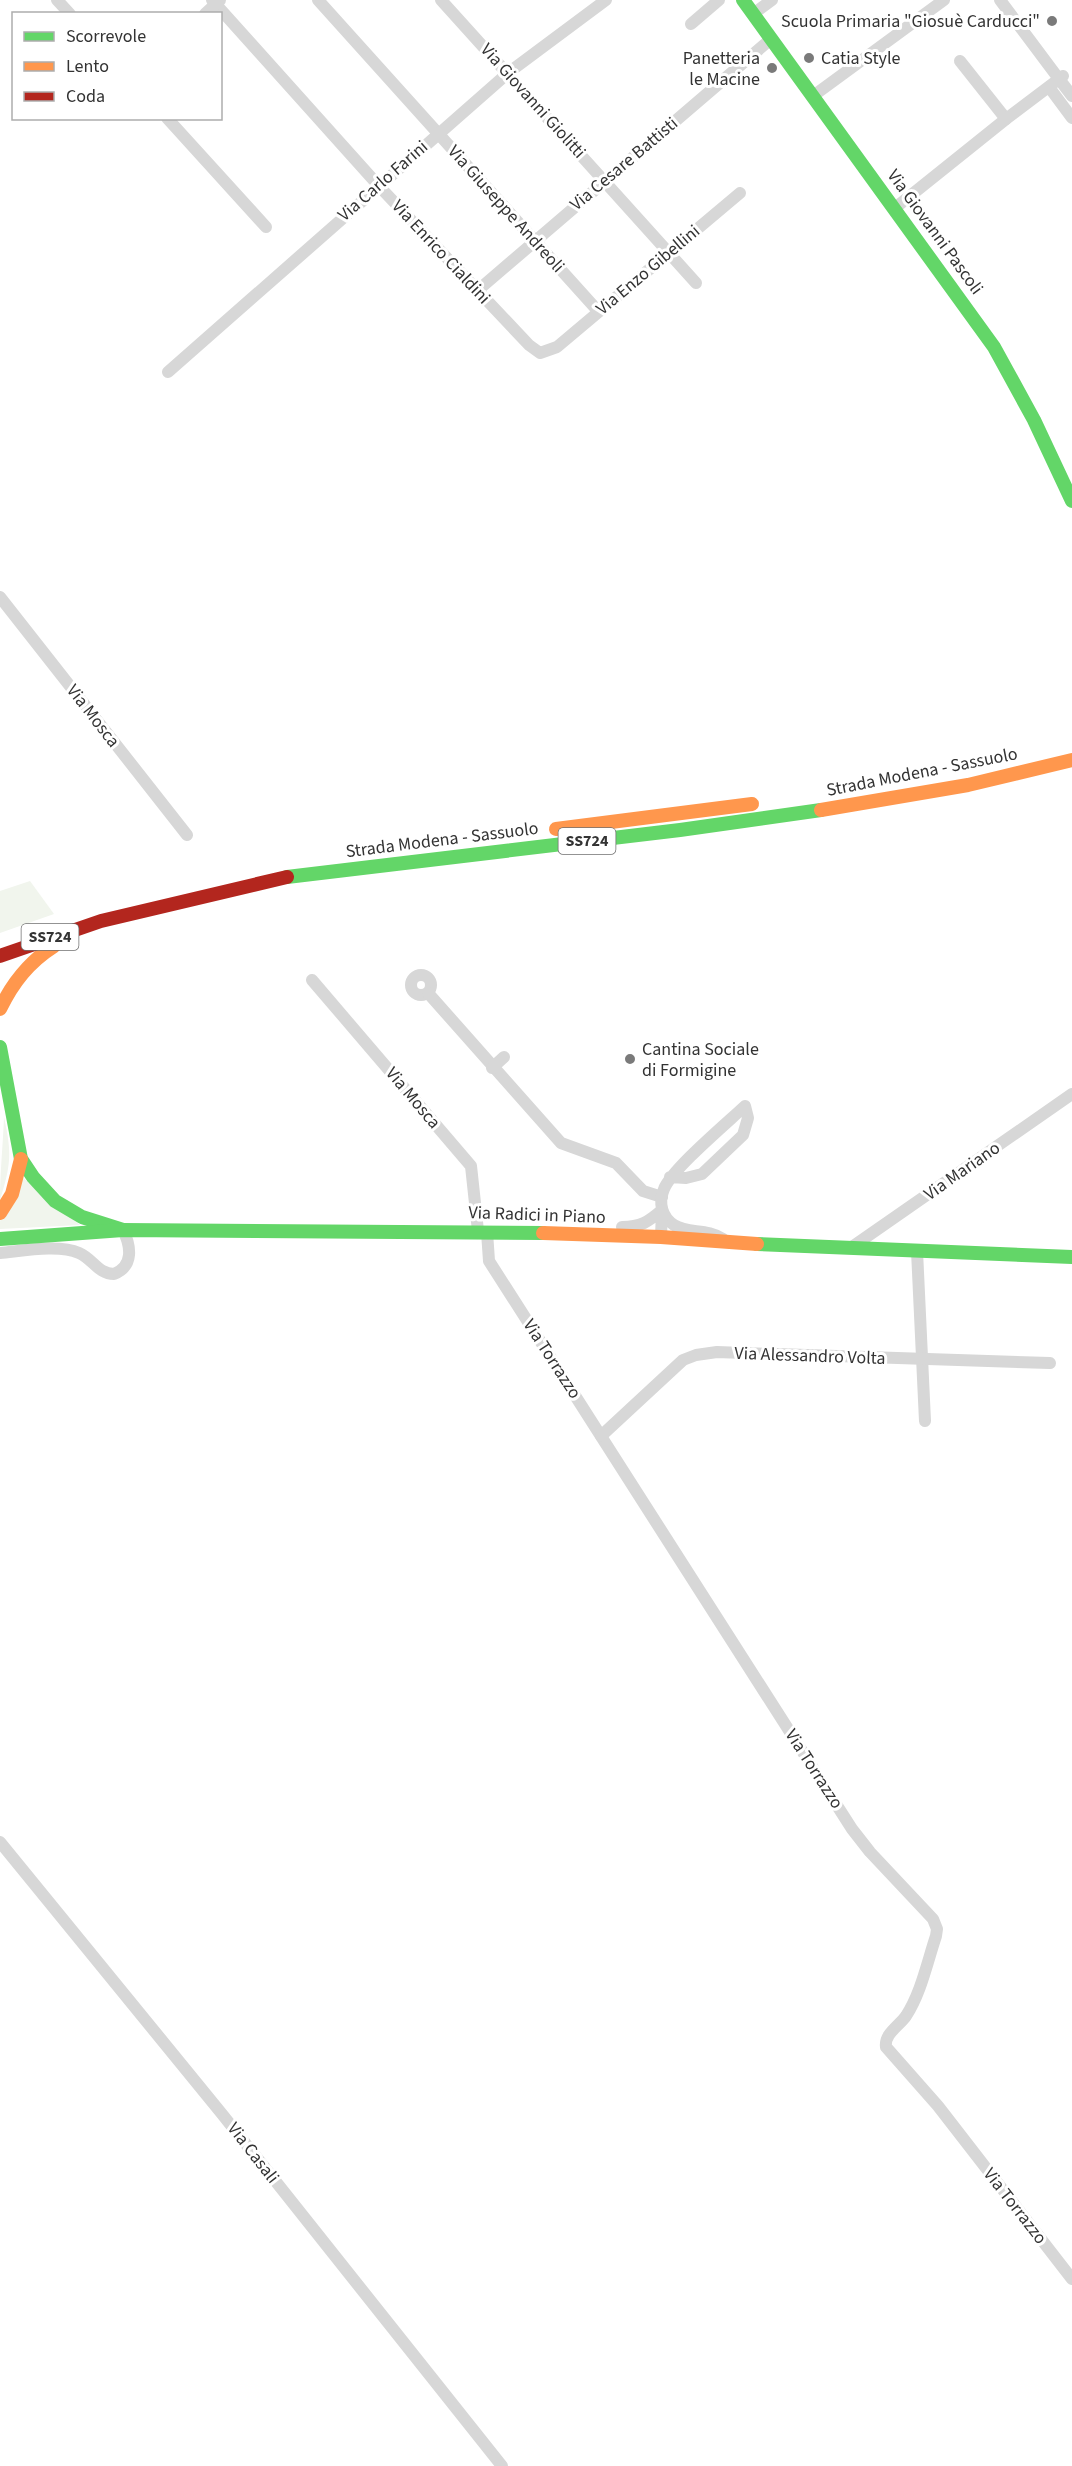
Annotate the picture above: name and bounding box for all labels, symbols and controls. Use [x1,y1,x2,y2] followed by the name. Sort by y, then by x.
[781,9,1040,34] place label: Scuola Primaria "Giosuè Carducci"
[12,12,222,120] legend
[1045,14,1059,28] marker: Scuola Primaria "Giosuè Carducci"
[66,24,146,49] text: Scorrevole
[475,38,591,164] street label: Via Giovanni Giolitti
[683,46,760,92] place label: Panetteria le Macine
[821,46,901,71] place label: Catia Style
[802,51,816,65] marker: Catia Style
[66,54,109,79] text: Lento
[765,61,779,75] marker: Panetteria le Macine
[66,84,105,109] text: Coda
[565,111,683,217] street label: Via Cesare Battisti
[332,135,434,227] street label: Via Carlo Farini
[442,140,570,278] street label: Via Giuseppe Andreoli
[881,164,989,300] street label: Via Giovanni Pascoli
[386,194,496,310] street label: Via Enrico Cialdini
[591,219,705,321] street label: Via Enzo Gibellini
[60,679,126,753] street label: Via Mosca
[824,741,1020,803] street label: Strada Modena - Sassuolo
[344,816,540,864] street label: Strada Modena - Sassuolo
[558,828,616,854] road number: SS724
[22,924,78,950] road number: SS724
[642,1037,759,1083] place label: Cantina Sociale di Formigine
[623,1052,637,1066] marker: Cantina Sociale di Formigine
[380,1062,446,1134] street label: Via Mosca
[919,1136,1005,1206] street label: Via Mariano
[468,1200,606,1230] street label: Via Radici in Piano
[517,1314,587,1404] street label: Via Torrazzo
[734,1341,886,1371] street label: Via Alessandro Volta
[779,1724,849,1814] street label: Via Torrazzo
[221,2117,285,2189] street label: Via Casali
[977,2163,1053,2249] street label: Via Torrazzo

